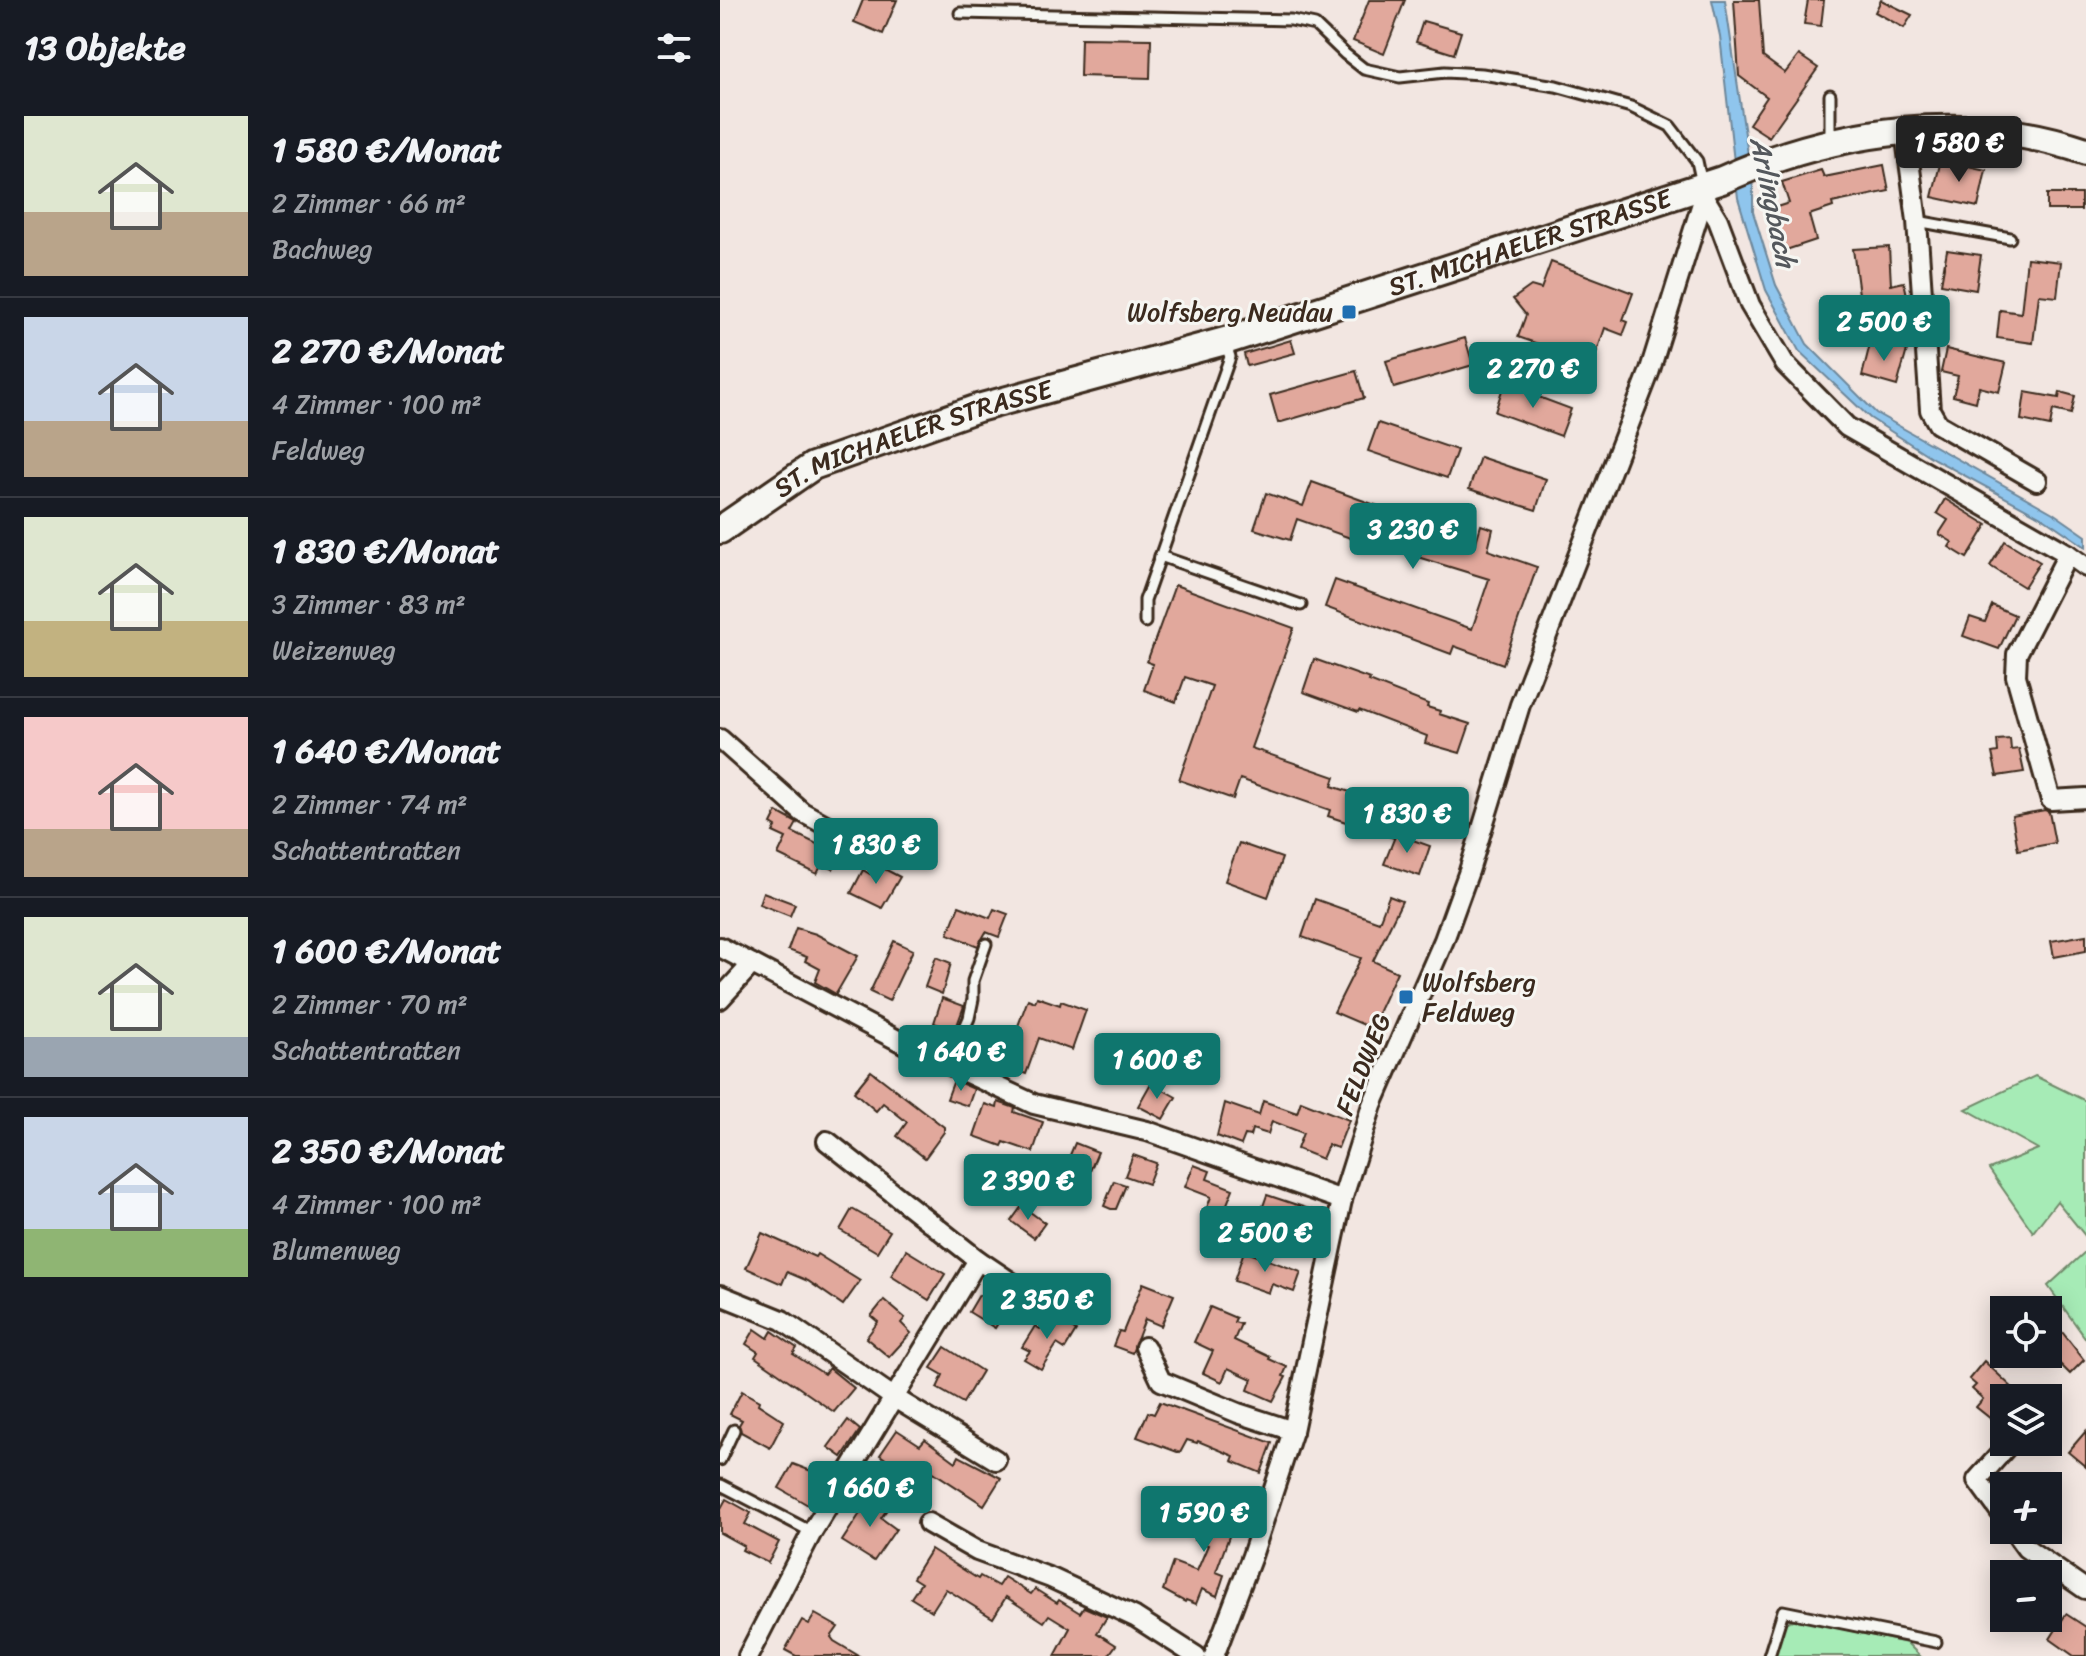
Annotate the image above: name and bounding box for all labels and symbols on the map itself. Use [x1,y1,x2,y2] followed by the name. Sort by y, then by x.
[1885,116,2033,184] pin: 1 580 €
[1735,131,1811,274] water label: Arlingbach
[1382,174,1679,310] street label: ST. MICHAELER STRASSE
[1127,289,1333,335] place label: Wolfsberg Neudau
[1810,295,1958,363] pin: 2 500 €
[1340,303,1358,321] marker: Wolfsberg Neudau
[1459,342,1607,410] pin: 2 270 €
[763,366,1059,510] street label: ST. MICHAELER STRASSE
[1339,503,1487,571] pin: 3 230 €
[1333,787,1481,855] pin: 1 830 €
[802,818,950,886] pin: 1 830 €
[1422,959,1536,1035] place label: Wolfsberg Feldweg
[1397,988,1415,1006] marker: Wolfsberg Feldweg
[1322,1006,1404,1122] street label: FELDWEG
[887,1025,1035,1093] pin: 1 640 €
[1083,1033,1231,1101] pin: 1 600 €
[954,1154,1102,1222] pin: 2 390 €
[1191,1206,1339,1274] pin: 2 500 €
[973,1273,1121,1341] pin: 2 350 €
[796,1461,944,1529] pin: 1 660 €
[1130,1486,1278,1554] pin: 1 590 €

